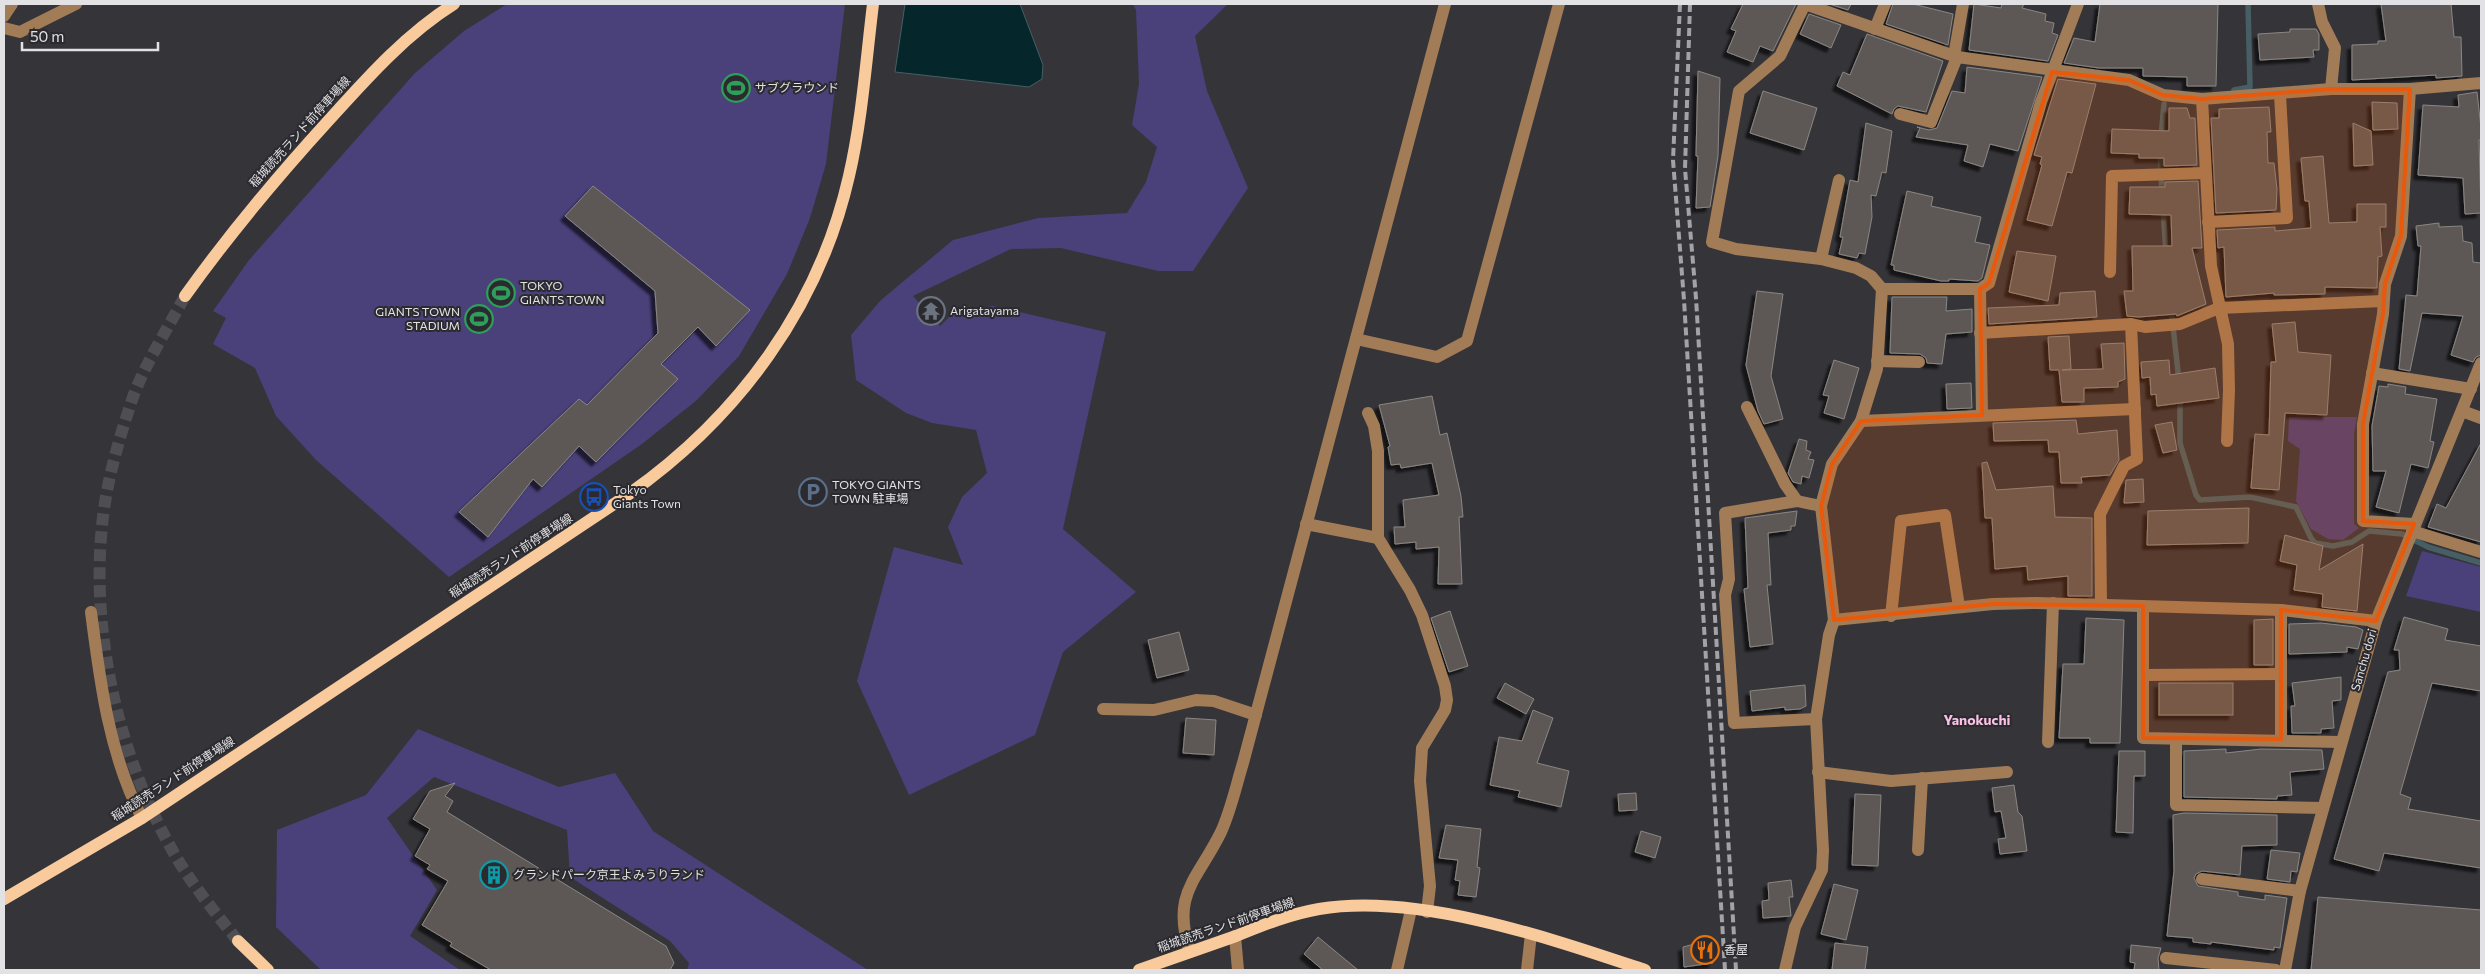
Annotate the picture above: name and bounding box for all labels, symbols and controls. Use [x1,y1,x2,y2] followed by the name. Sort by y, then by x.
[22,20,159,52] scale bar
[30,27,64,45] text: 50 m
[246,73,353,190] street label: 稲城読売ランド前停車場線
[721,73,751,103] sports icon: サブグラウンド
[755,80,839,94] place label: サブグラウンド
[486,278,516,308] sports icon: TOKYO GIANTS TOWN
[520,278,605,306] place label: TOKYO GIANTS TOWN
[916,296,946,326] temple icon: Arigatayama
[950,303,1019,317] place label: Arigatayama
[375,304,460,332] place label: GIANTS TOWN STADIUM
[464,304,494,334] sports icon: GIANTS TOWN STADIUM
[798,477,828,507] parking icon: TOKYO GIANTS TOWN 駐車場
[832,477,921,505] place label: TOKYO GIANTS TOWN 駐車場
[579,482,609,512] bus stop icon: Tokyo Giants Town
[613,482,681,510] place label: Tokyo Giants Town
[446,510,575,600] street label: 稲城読売ランド前停車場線
[2347,627,2379,692] street label: Sanchu dori
[1944,711,2010,728] district label: Yanokuchi
[108,733,237,823] street label: 稲城読売ランド前停車場線
[479,860,509,890] building icon: グランドパーク京王よみうりランド
[513,867,705,881] place label: グランドパーク京王よみうりランド
[1155,894,1296,954] street label: 稲城読売ランド前停車場線
[1690,935,1720,965] restaurant icon: 香屋
[1724,942,1748,956] place label: 香屋

